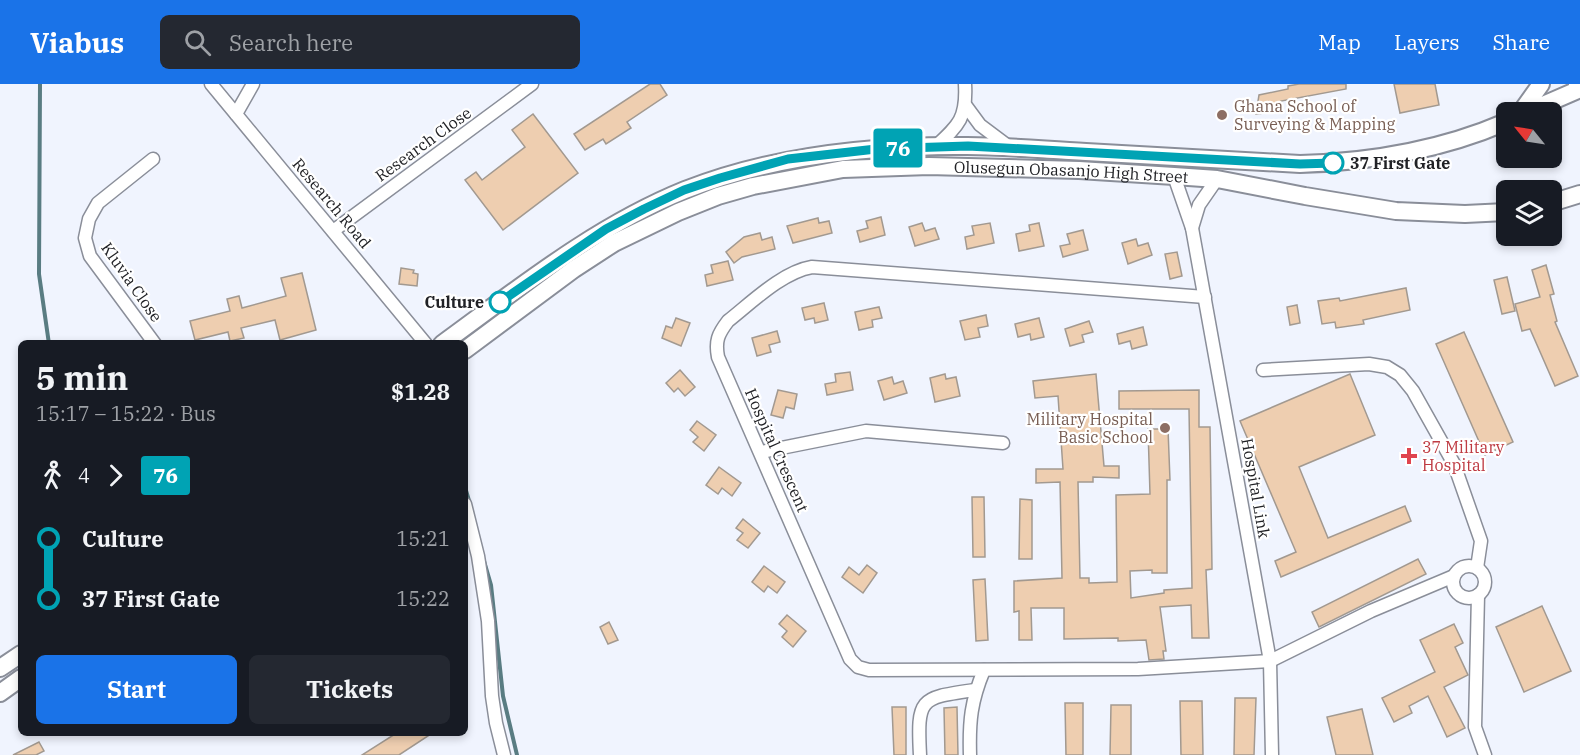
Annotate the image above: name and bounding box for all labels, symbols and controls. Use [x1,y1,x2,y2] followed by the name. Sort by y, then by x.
[160,15,580,69] search box
[30,24,124,61] text: Viabus
[181,26,214,59] icon: search
[229,28,353,57] text: Search here
[1318,28,1361,56] text: Map
[1394,28,1460,56] text: Layers
[1493,28,1550,56] text: Share
[1234,96,1396,134] place label: Ghana School of Surveying & Mapping
[371,102,475,186] street label: Research Close
[1496,102,1562,168] north arrow
[1496,102,1562,246] map controls
[1215,108,1229,122] marker: Ghana School of Surveying & Mapping
[871,128,925,168] line badge: 76
[885,134,911,162] text: 76
[1322,152,1344,174] marker: 37 First Gate
[1350,153,1450,173] place label: 37 First Gate
[288,154,376,252] street label: Research Road
[954,157,1189,187] street label: Olusegun Obasanjo High Street
[1496,180,1562,246] button: layers
[97,238,167,326] street label: Kluvia Close
[489,291,511,313] marker: Culture
[425,292,484,312] place label: Culture
[36,356,128,399] text: 5 min
[391,377,450,406] text: $1.28
[741,385,813,515] street label: Hospital Crescent
[36,400,216,427] text: 15:17 – 15:22 · Bus
[1027,409,1153,447] place label: Military Hospital Basic School
[1158,421,1172,435] marker: Military Hospital Basic School
[1237,436,1275,540] street label: Hospital Link
[1422,437,1505,475] place label: 37 Military Hospital
[1400,447,1418,465] marker: 37 Military Hospital
[36,459,69,492] icon: walk
[99,459,132,492] icon: forward
[153,461,178,489] text: 76
[78,462,90,489] text: 4
[82,524,164,553] text: Culture
[396,525,450,552] text: 15:21
[82,584,220,613] text: 37 First Gate
[396,585,450,612] text: 15:22
[36,655,237,724] button: Start
[249,655,450,724] button: Tickets

